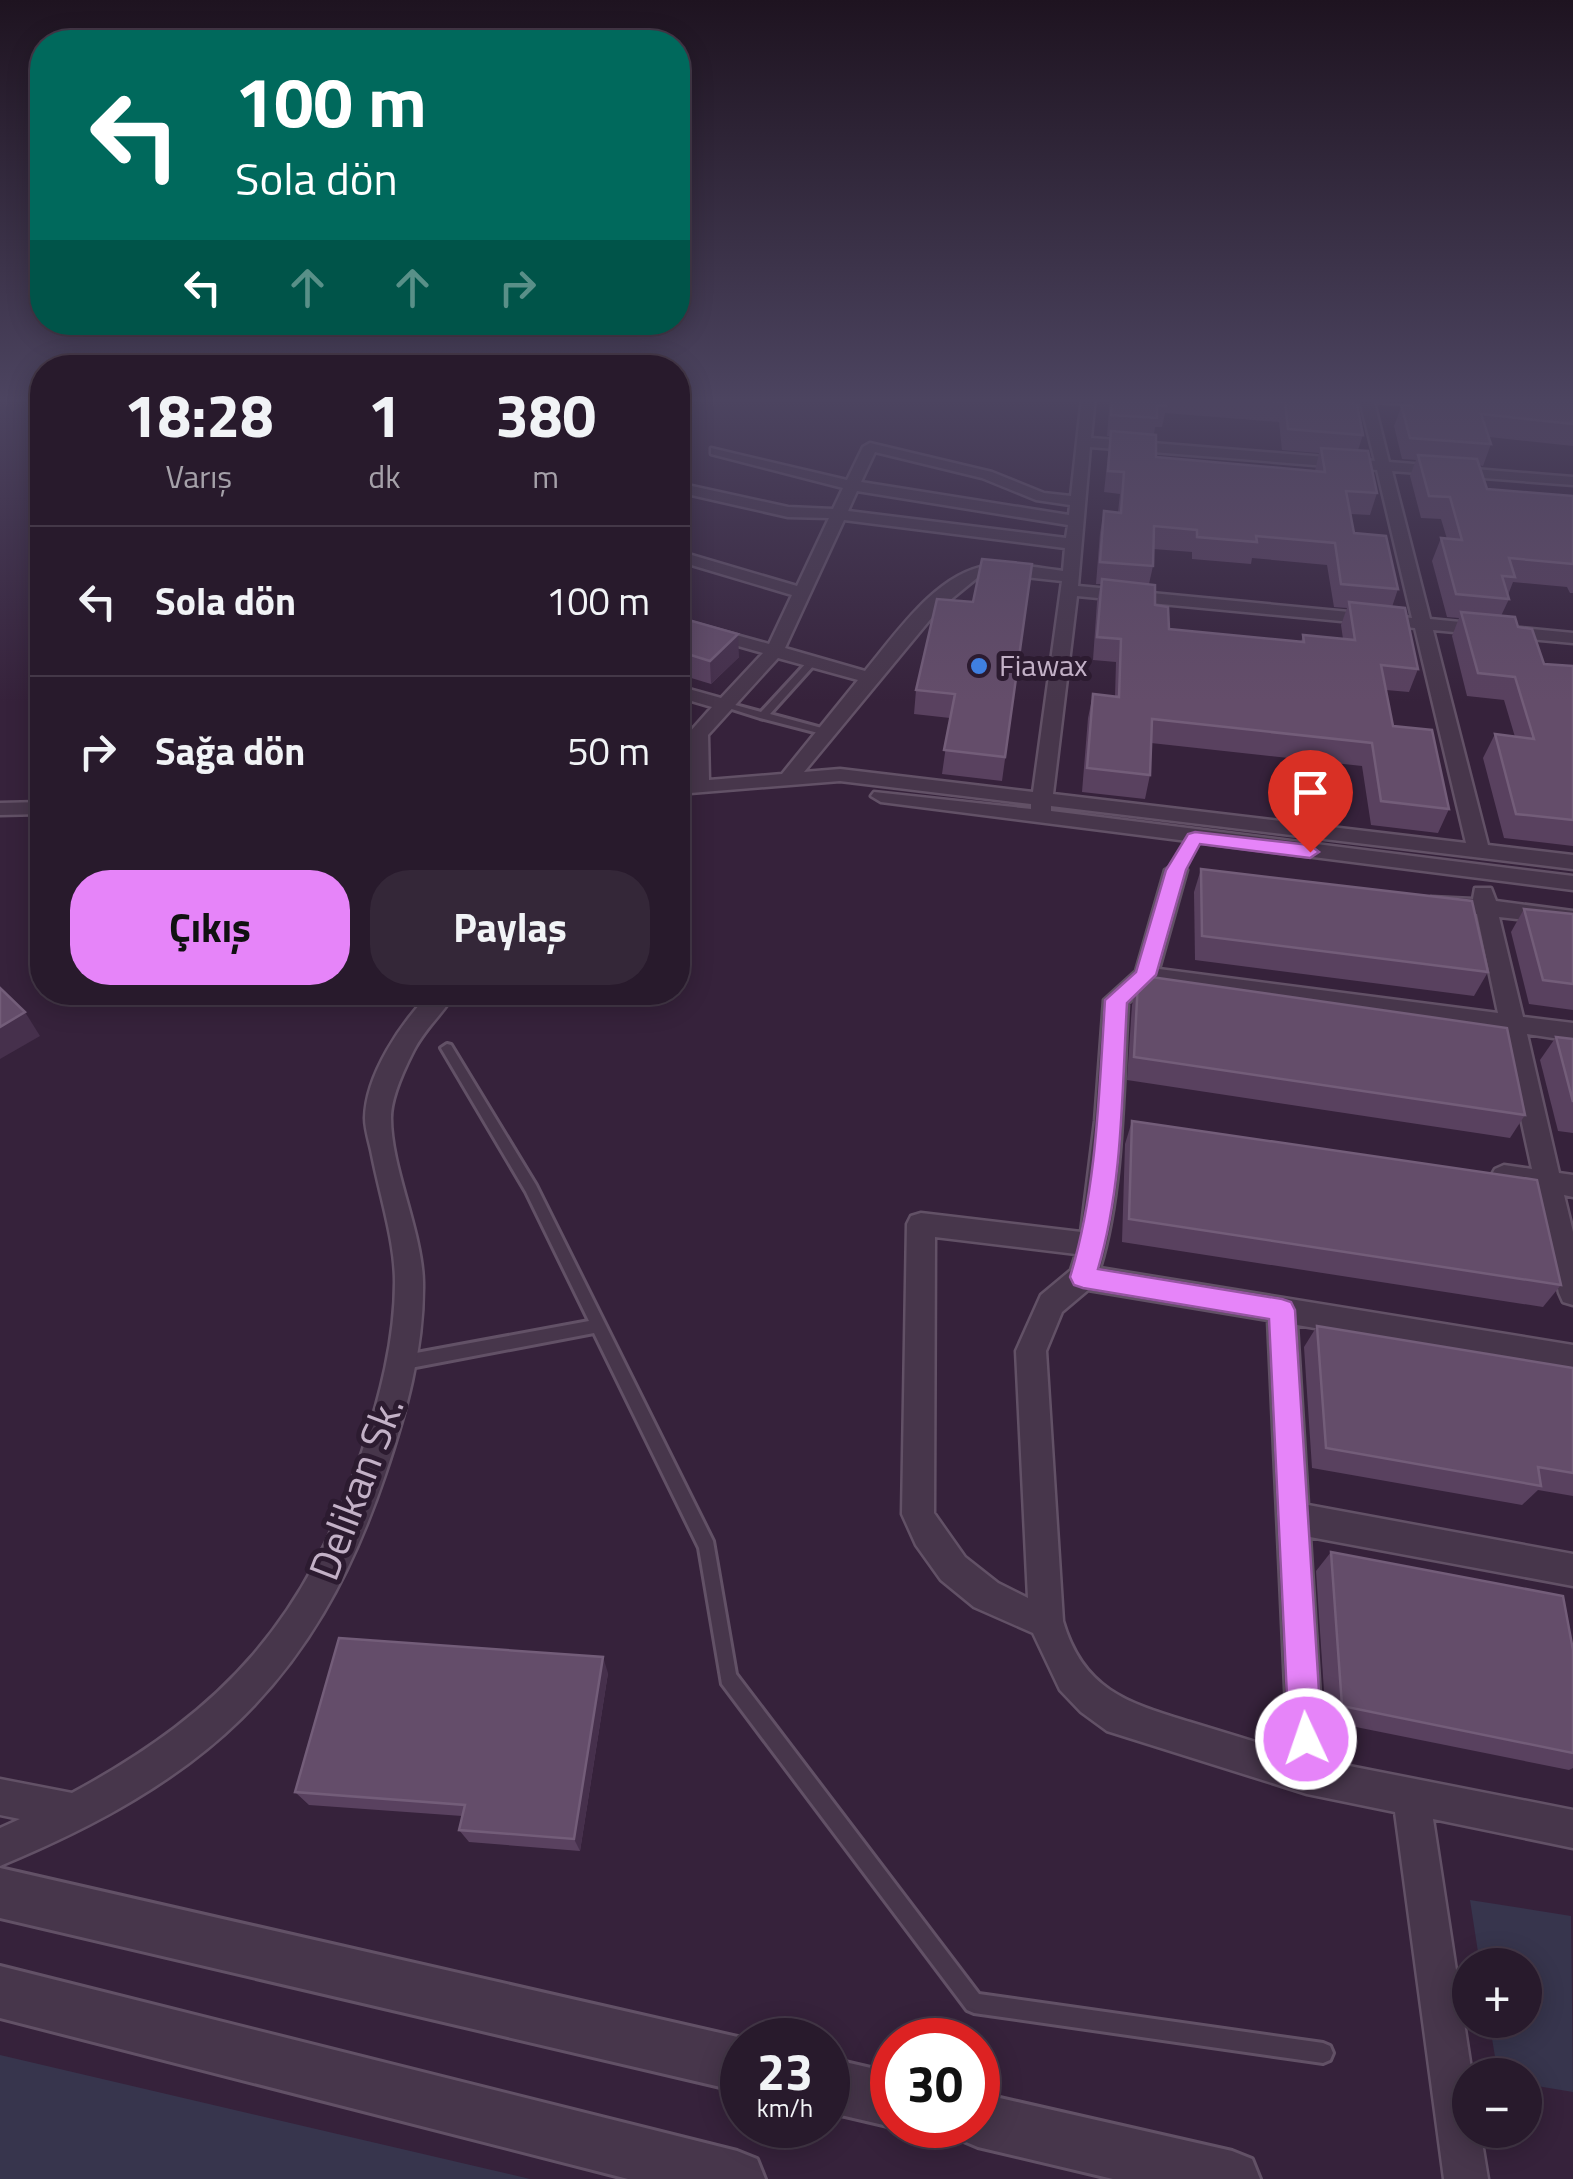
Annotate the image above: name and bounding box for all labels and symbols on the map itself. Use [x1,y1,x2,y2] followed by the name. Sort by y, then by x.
[999,642,1088,688] place label: Fiawax
[968,655,990,677] marker: Fiawax
[1268,750,1353,853] pin
[291,1387,419,1589] street label: Delikan Sk.
[1254,1687,1358,1791] position arrow
[870,2018,1000,2148] speed limit sign: 30

